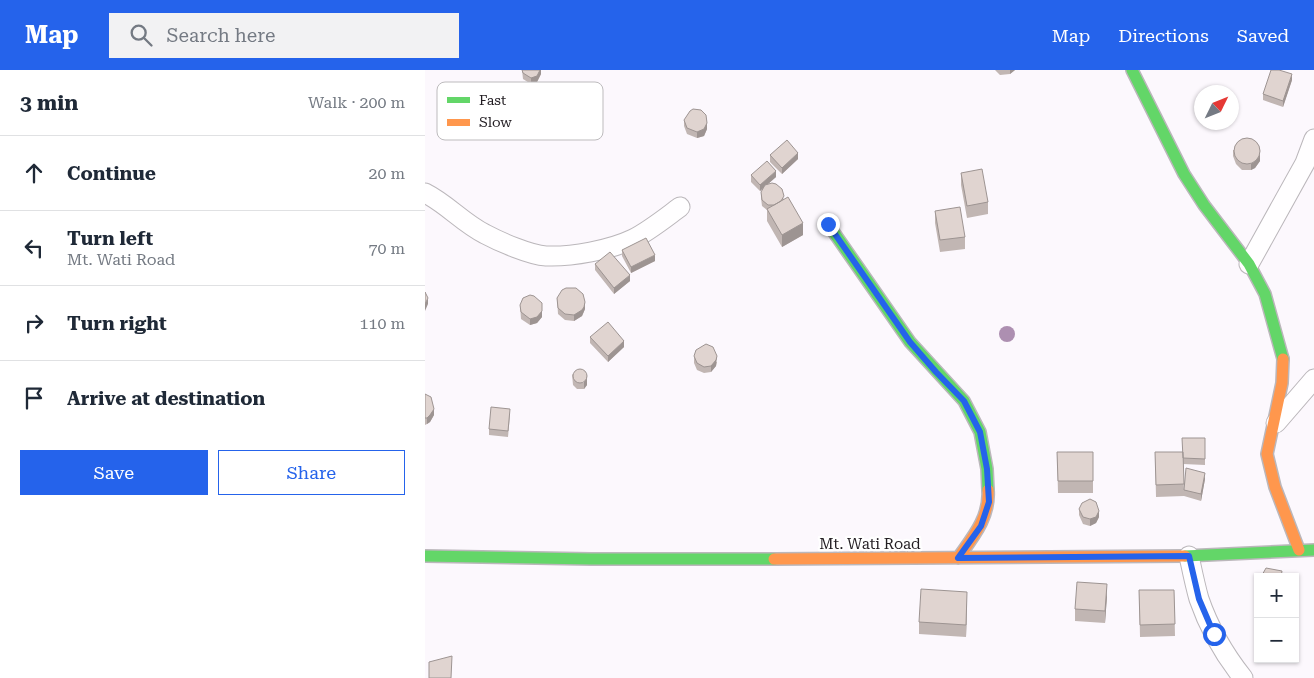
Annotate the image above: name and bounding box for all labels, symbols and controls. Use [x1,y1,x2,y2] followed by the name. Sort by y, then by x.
[109,13,459,58] search box
[25,21,79,49] text: Map
[127,21,155,49] icon: search
[167,24,275,47] text: Search here
[1052,25,1090,46] text: Map
[1118,25,1209,46] text: Directions
[1237,25,1289,46] text: Saved
[437,82,603,140] legend
[1194,85,1239,130] north arrow
[20,91,78,115] text: 3 min
[479,92,506,108] text: Fast
[308,93,405,112] text: Walk · 200 m
[479,114,512,130] text: Slow
[20,159,48,187] icon: ahead
[67,162,156,185] text: Continue
[368,164,405,183] text: 20 m
[817,213,840,236] route end
[67,227,153,250] text: Turn left
[20,234,48,262] icon: left
[368,239,405,258] text: 70 m
[67,250,175,269] text: Mt. Wati Road
[20,309,48,337] icon: right
[67,312,167,335] text: Turn right
[359,314,405,333] text: 110 m
[20,384,48,412] icon: arrive
[67,387,265,410] text: Arrive at destination
[20,450,208,495] button: Save
[218,450,405,495] button: Share
[819,535,921,553] street label: Mt. Wati Road
[1254,573,1299,663] map controls
[1254,573,1299,618] button: +
[1254,618,1299,663] button: −
[1203,623,1226,646] route start

